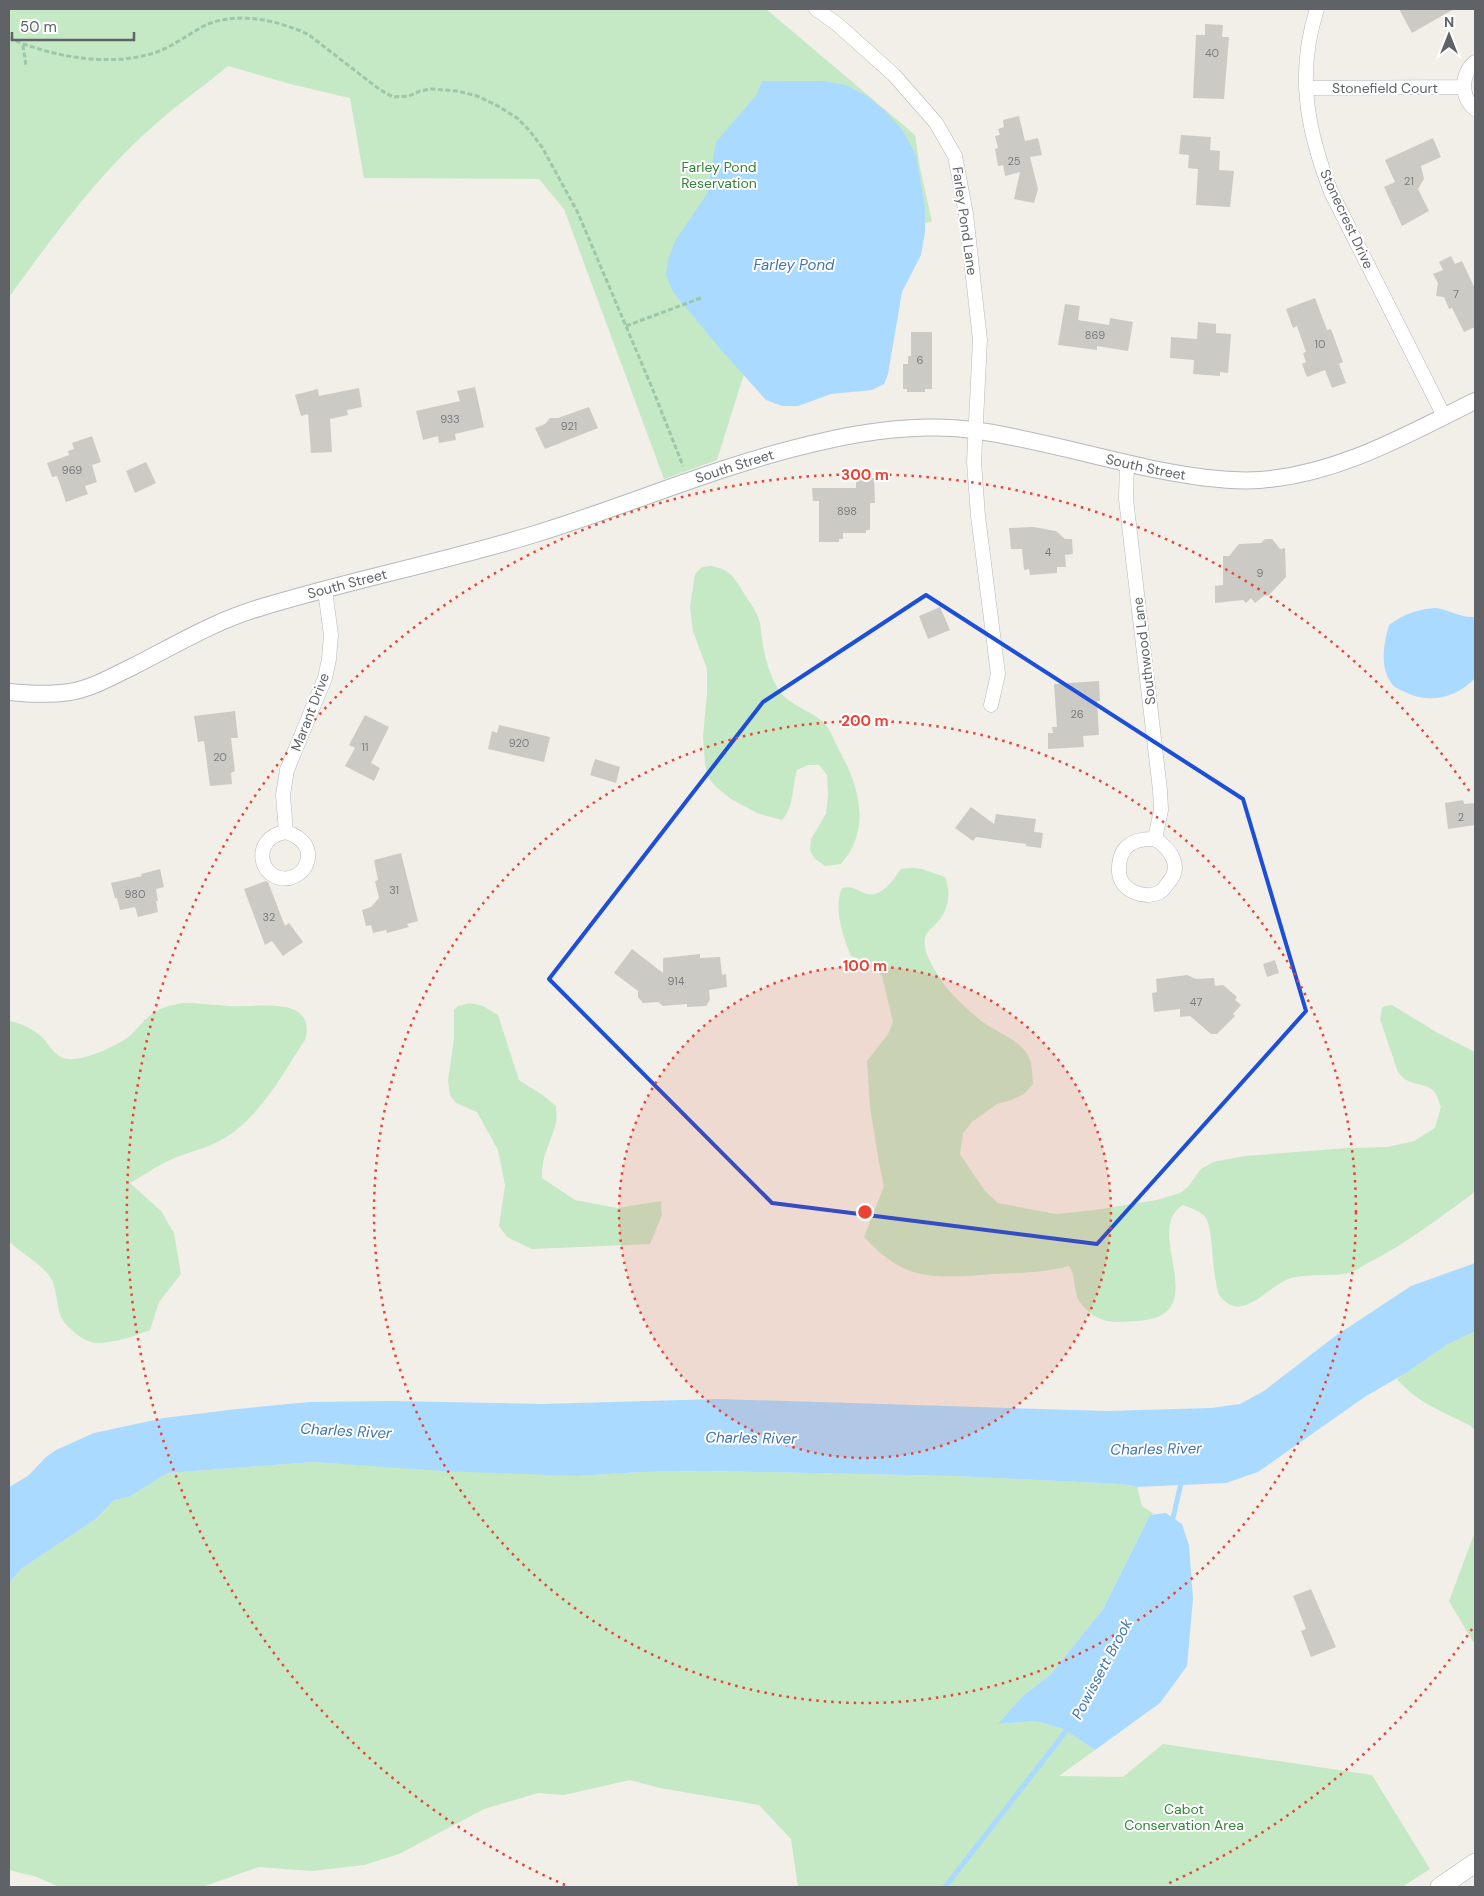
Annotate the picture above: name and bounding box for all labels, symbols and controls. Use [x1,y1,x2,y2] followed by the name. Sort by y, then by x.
[12,10,135,42] scale bar
[1424,10,1474,60] north arrow
[1444,13,1454,31] text: N
[20,17,57,37] text: 50 m
[1205,46,1219,60] house number: 40
[1332,79,1438,97] street label: Stonefield Court
[1007,154,1021,168] house number: 25
[681,158,757,192] park label: Farley Pond Reservation
[948,165,982,277] street label: Farley Pond Lane
[1316,166,1378,272] street label: Stonecrest Drive
[1404,174,1414,188] house number: 21
[754,255,835,275] water label: Farley Pond
[1453,287,1459,301] house number: 7
[1085,328,1105,342] house number: 869
[1315,337,1325,351] house number: 10
[917,353,924,367] house number: 6
[440,412,460,426] house number: 933
[561,419,577,433] house number: 921
[693,445,776,487] street label: South Street
[1104,450,1187,484] street label: South Street
[62,463,82,477] house number: 969
[841,465,889,485] text: 300 m
[837,504,857,518] house number: 898
[1045,545,1052,559] house number: 4
[305,565,389,603] street label: South Street
[1257,566,1264,580] house number: 9
[1128,596,1160,706] street label: Southwood Lane
[287,670,333,754] street label: Marant Drive
[1070,707,1084,721] house number: 26
[841,711,889,731] text: 200 m
[509,736,529,750] house number: 920
[362,740,368,754] house number: 11
[213,750,227,764] house number: 20
[1458,810,1464,824] house number: 2
[389,883,399,897] house number: 31
[125,887,145,901] house number: 980
[263,910,275,924] house number: 32
[843,956,887,976] text: 100 m
[668,974,685,988] house number: 914
[1190,995,1202,1009] house number: 47
[856,1203,874,1221] centre of rings
[300,1419,393,1443] water label: Charles River
[705,1427,797,1449] water label: Charles River
[1110,1438,1202,1460] water label: Charles River
[1067,1615,1137,1723] water label: Powissett Brook
[1124,1800,1244,1834] park label: Cabot Conservation Area

